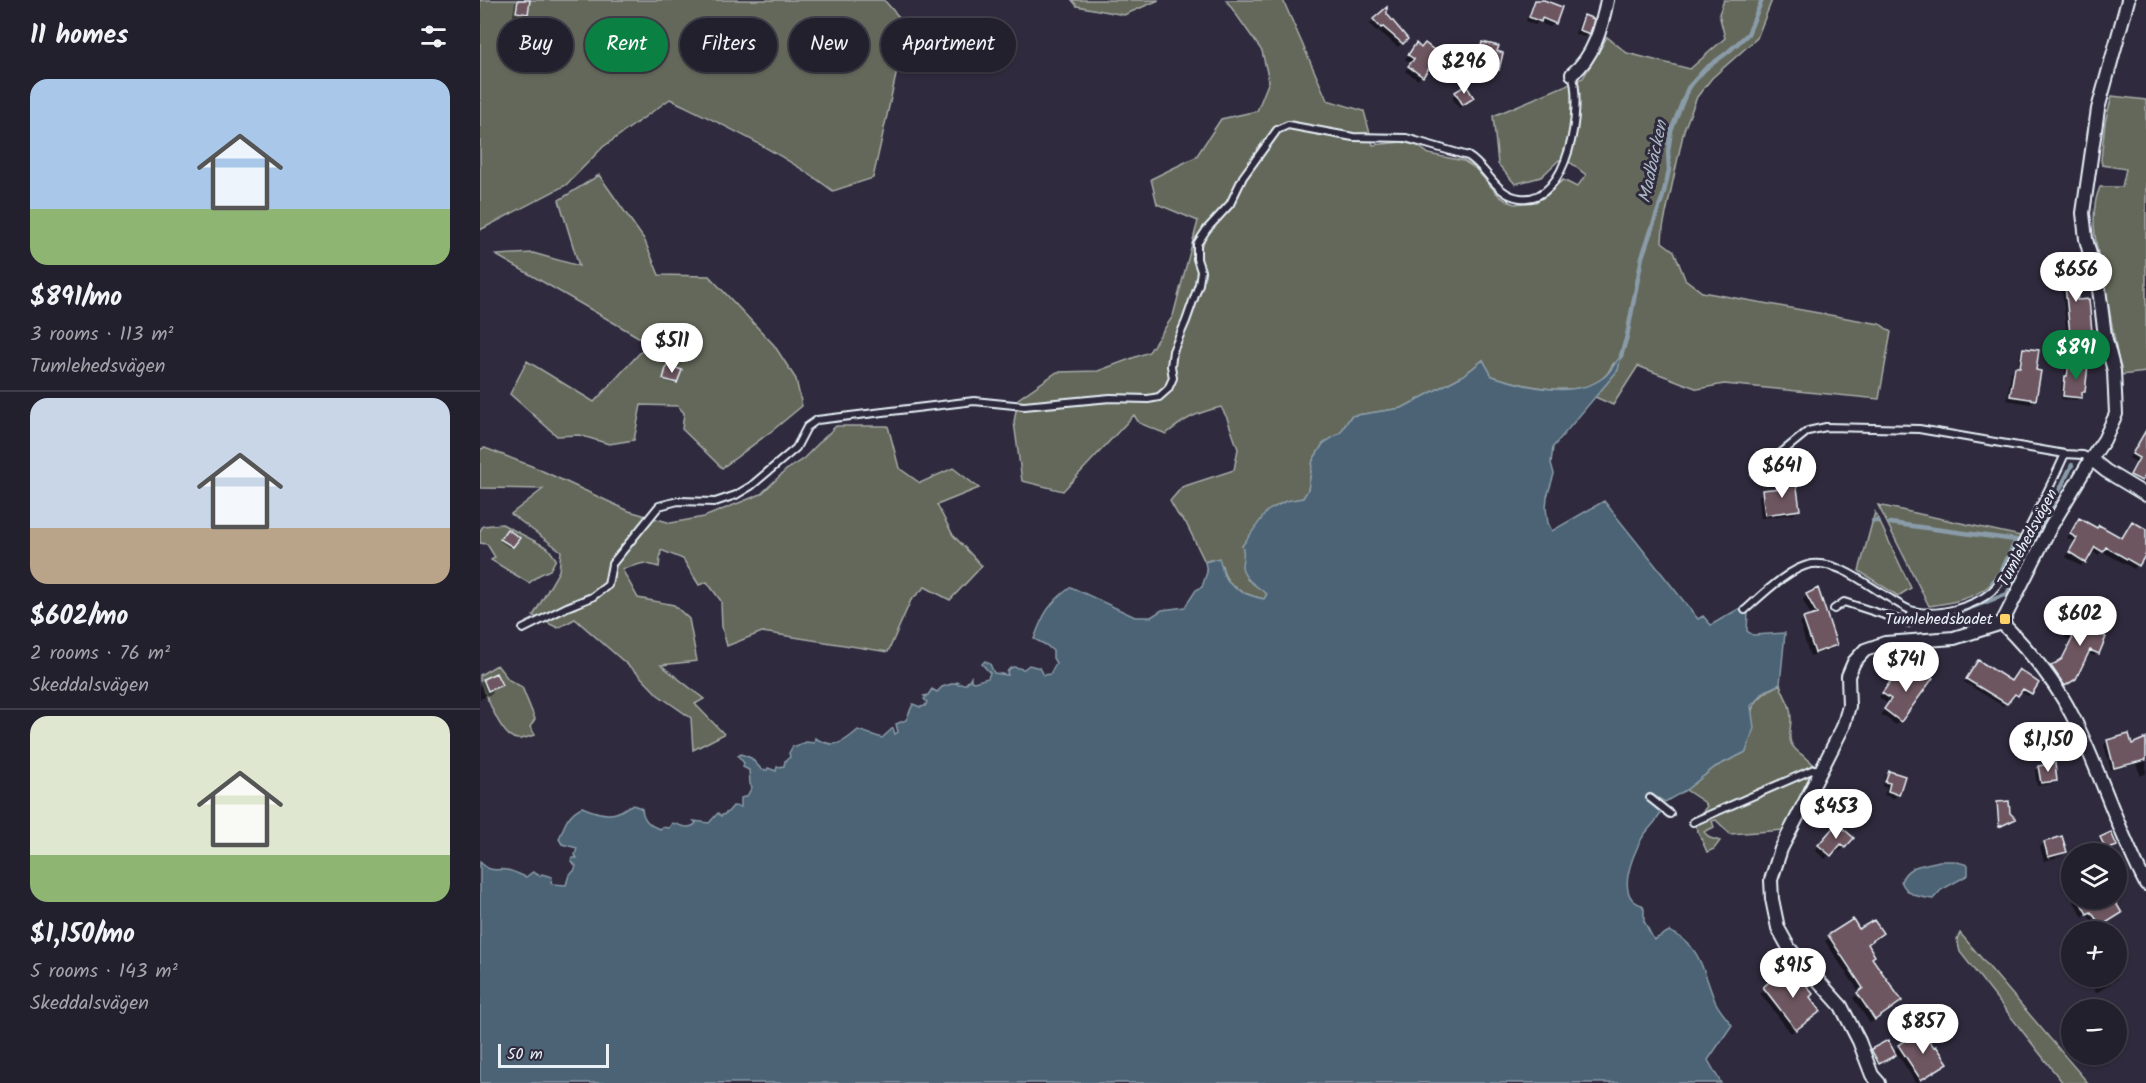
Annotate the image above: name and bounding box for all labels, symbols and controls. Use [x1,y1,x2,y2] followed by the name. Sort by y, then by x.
[30,15,128,57] text: 11 homes
[498,18,573,72] chip: Buy
[585,18,668,72] chip: Rent
[680,18,777,72] chip: Filters
[789,18,869,72] chip: New
[881,18,1016,72] chip: Apartment
[417,20,450,53] icon: filters
[1428,44,1500,95] pin: $296
[1442,47,1486,79] text: $296
[1631,117,1677,206] water label: Madbäcken
[186,118,294,226] icon: home
[2040,252,2112,303] pin: $656
[2054,255,2098,287] text: $656
[30,277,122,319] text: $891/mo
[30,319,173,351] text: 3 rooms · 113 m²
[636,323,708,374] pin: $511
[655,326,689,358] text: $511
[2040,330,2112,381] pin: $891
[2056,333,2096,365] text: $891
[30,351,165,383] text: Tumlehedsvägen
[186,437,294,545] icon: home
[1746,448,1818,499] pin: $641
[1762,451,1802,483] text: $641
[1992,484,2064,592] street label: Tumlehedsvägen
[30,596,128,638] text: $602/mo
[2044,596,2116,647] pin: $602
[2058,599,2102,631] text: $602
[1885,607,1994,632] place label: Tumlehedsbadet
[1998,612,2012,626] marker: Tumlehedsbadet
[30,638,170,670] text: 2 rooms · 76 m²
[1870,642,1942,693] pin: $741
[1887,645,1925,677] text: $741
[30,670,149,702] text: Skeddalsvägen
[1999,722,2097,773] pin: $1,150
[2023,725,2073,757] text: $1,150
[186,755,294,863] icon: home
[1800,789,1872,840] pin: $453
[1814,792,1858,824] text: $453
[2061,843,2127,1065] map controls
[2061,843,2127,909] button: layers
[30,914,135,956] text: $1,150/mo
[2061,921,2127,987] button: +
[1757,948,1829,999] pin: $915
[1774,951,1812,983] text: $915
[30,956,178,988] text: 5 rooms · 143 m²
[30,988,149,1020] text: Skeddalsvägen
[2061,999,2127,1065] button: −
[1887,1004,1959,1055] pin: $857
[1901,1007,1945,1039] text: $857
[498,1041,609,1068] scale bar
[507,1042,543,1067] text: 50 m

